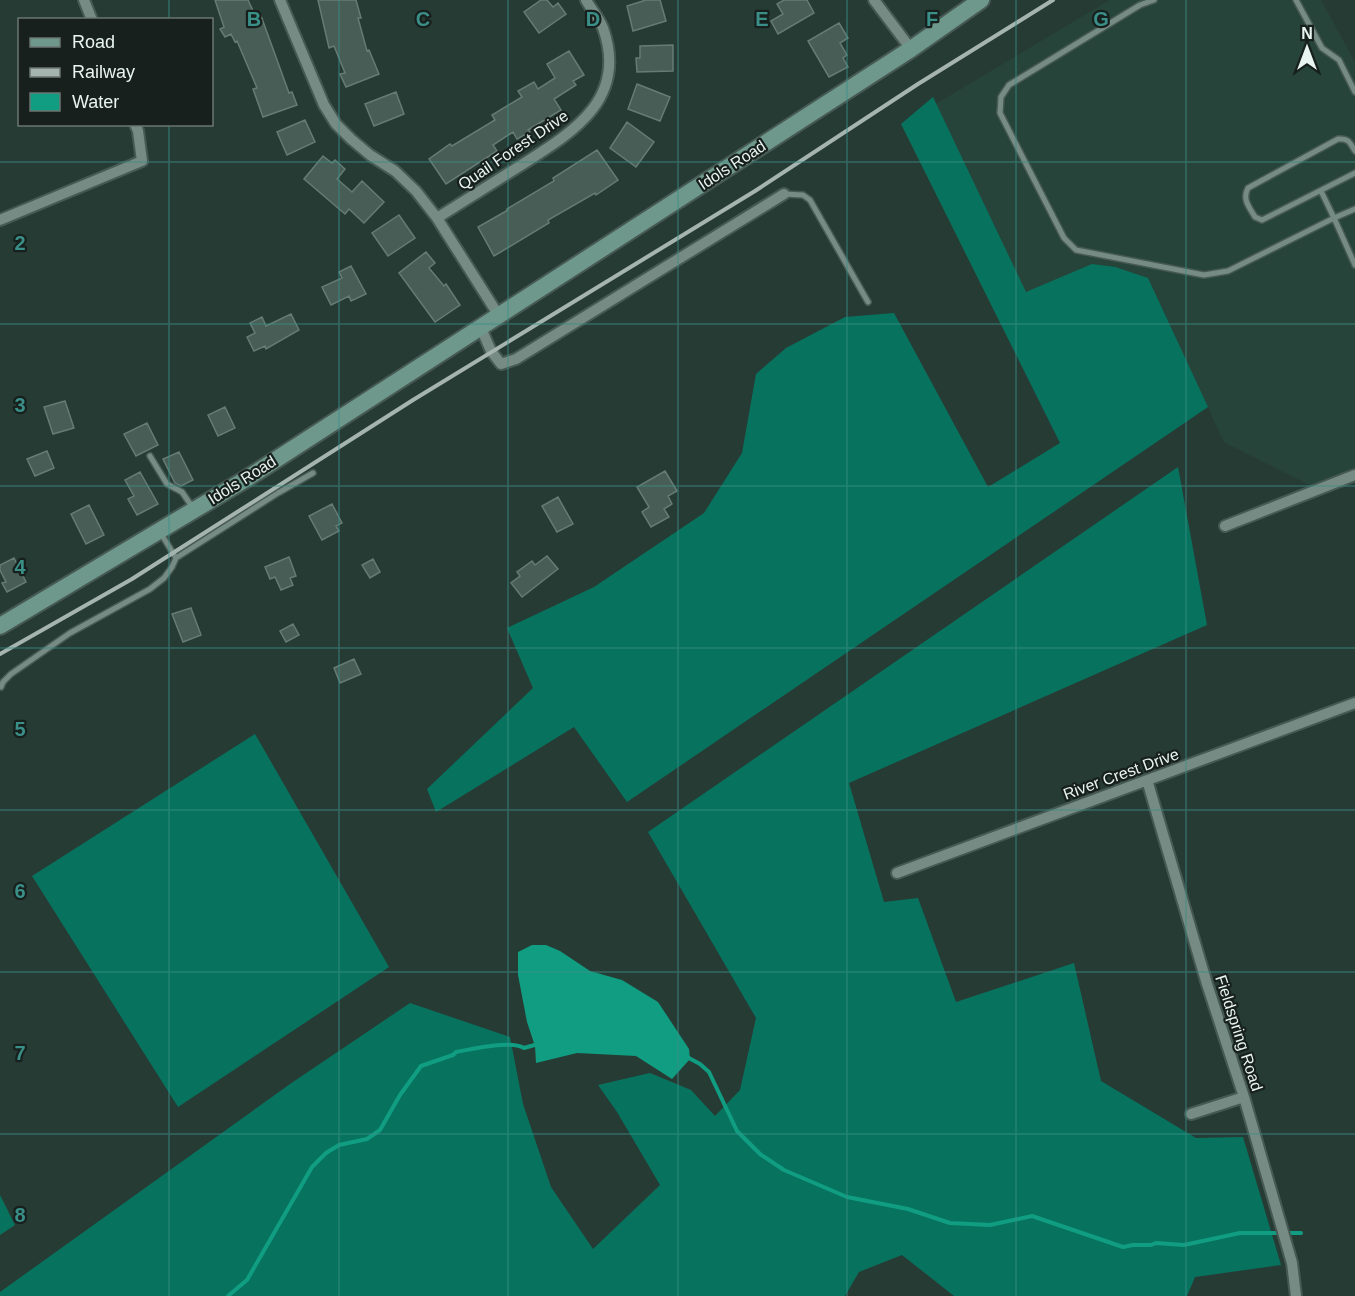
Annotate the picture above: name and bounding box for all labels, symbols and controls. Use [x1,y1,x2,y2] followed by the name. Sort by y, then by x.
[247,8,261,30] text: B
[416,8,430,30] text: C
[586,8,600,30] text: D
[755,8,769,30] text: E
[926,8,938,30] text: F
[1093,8,1109,30] text: G
[18,18,213,126] legend
[1277,18,1337,78] north arrow
[1301,25,1313,42] text: N
[72,32,115,52] text: Road
[72,62,135,82] text: Railway
[72,92,119,112] text: Water
[455,107,571,193] street label: Quail Forest Drive
[695,137,769,193] street label: Idols Road
[14,232,26,254] text: 2
[14,394,26,416] text: 3
[205,453,279,507] street label: Idols Road
[14,556,26,578] text: 4
[14,718,26,740] text: 5
[1061,745,1181,803] street label: River Crest Drive
[14,880,26,902] text: 6
[1212,973,1266,1093] street label: Fieldspring Road
[14,1042,26,1064] text: 7
[14,1204,26,1226] text: 8

